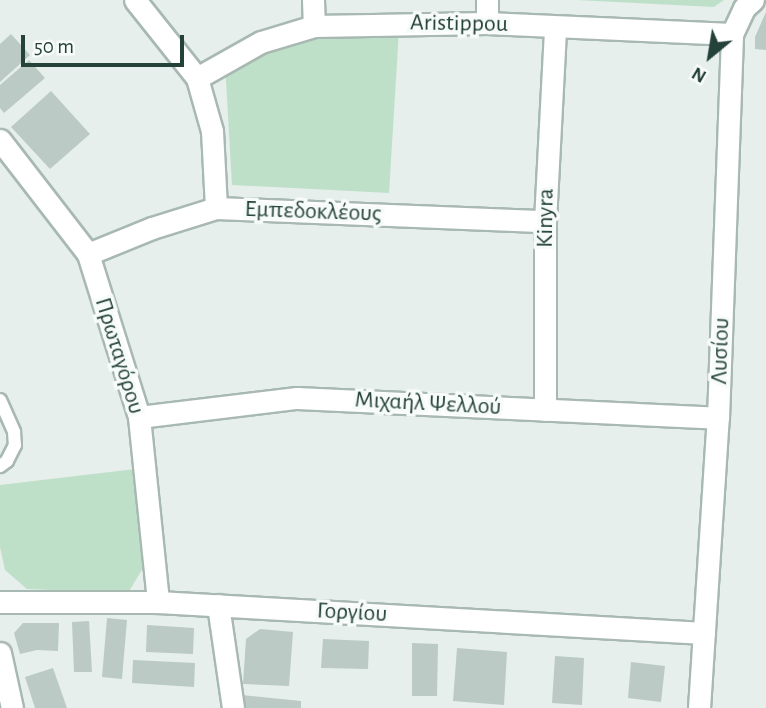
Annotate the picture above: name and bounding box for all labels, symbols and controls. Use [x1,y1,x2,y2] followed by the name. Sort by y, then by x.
[410,9,508,39] street label: Aristippou
[24,21,187,65] scale bar
[675,21,745,91] north arrow
[34,36,74,57] text: 50 m
[689,63,710,86] text: N
[531,188,561,248] street label: Kinyra
[244,195,382,229] street label: Εμπεδοκλέους
[88,294,150,418] street label: Πρωταγόρου
[705,317,737,385] street label: Λυσίου
[354,386,502,422] street label: Μιχαήλ Ψελλού
[316,597,388,629] street label: Γοργίου

